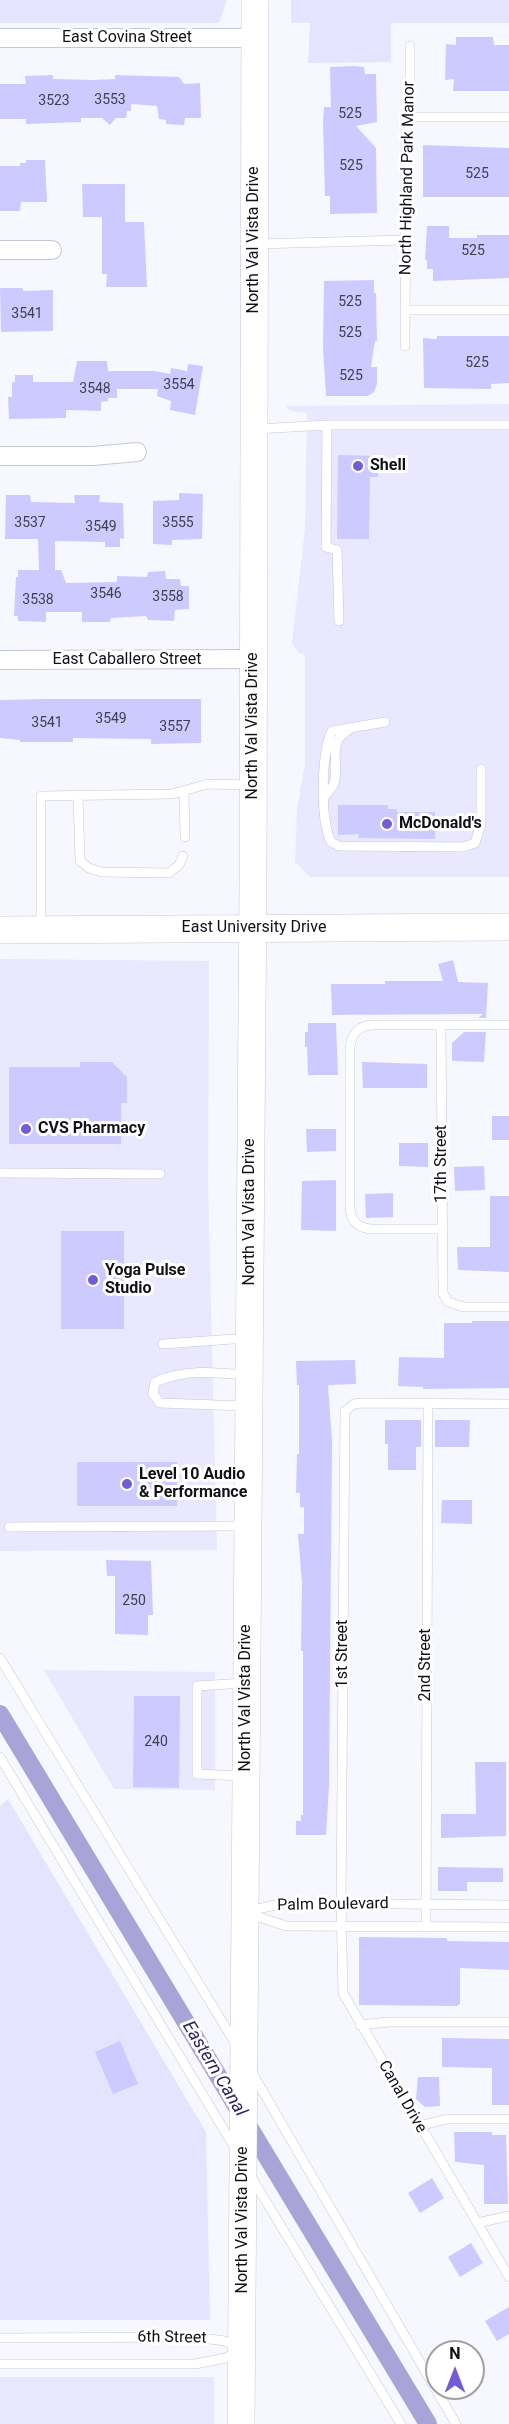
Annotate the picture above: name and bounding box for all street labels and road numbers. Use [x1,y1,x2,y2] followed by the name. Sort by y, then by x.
[62,28,192,48] street label: East Covina Street
[397,81,419,275] street label: North Highland Park Manor
[244,167,264,313] street label: North Val Vista Drive
[53,650,201,670] street label: East Caballero Street
[243,653,263,799] street label: North Val Vista Drive
[182,918,326,938] street label: East University Drive
[432,1125,452,1203] street label: 17th Street
[240,1139,260,1285] street label: North Val Vista Drive
[333,1620,353,1688] street label: 1st Street
[236,1625,256,1771] street label: North Val Vista Drive
[416,1628,436,1702] street label: 2nd Street
[277,1894,389,1916] street label: Palm Boulevard
[374,2057,430,2137] street label: Canal Drive
[233,2147,253,2293] street label: North Val Vista Drive
[137,2328,207,2348] street label: 6th Street

